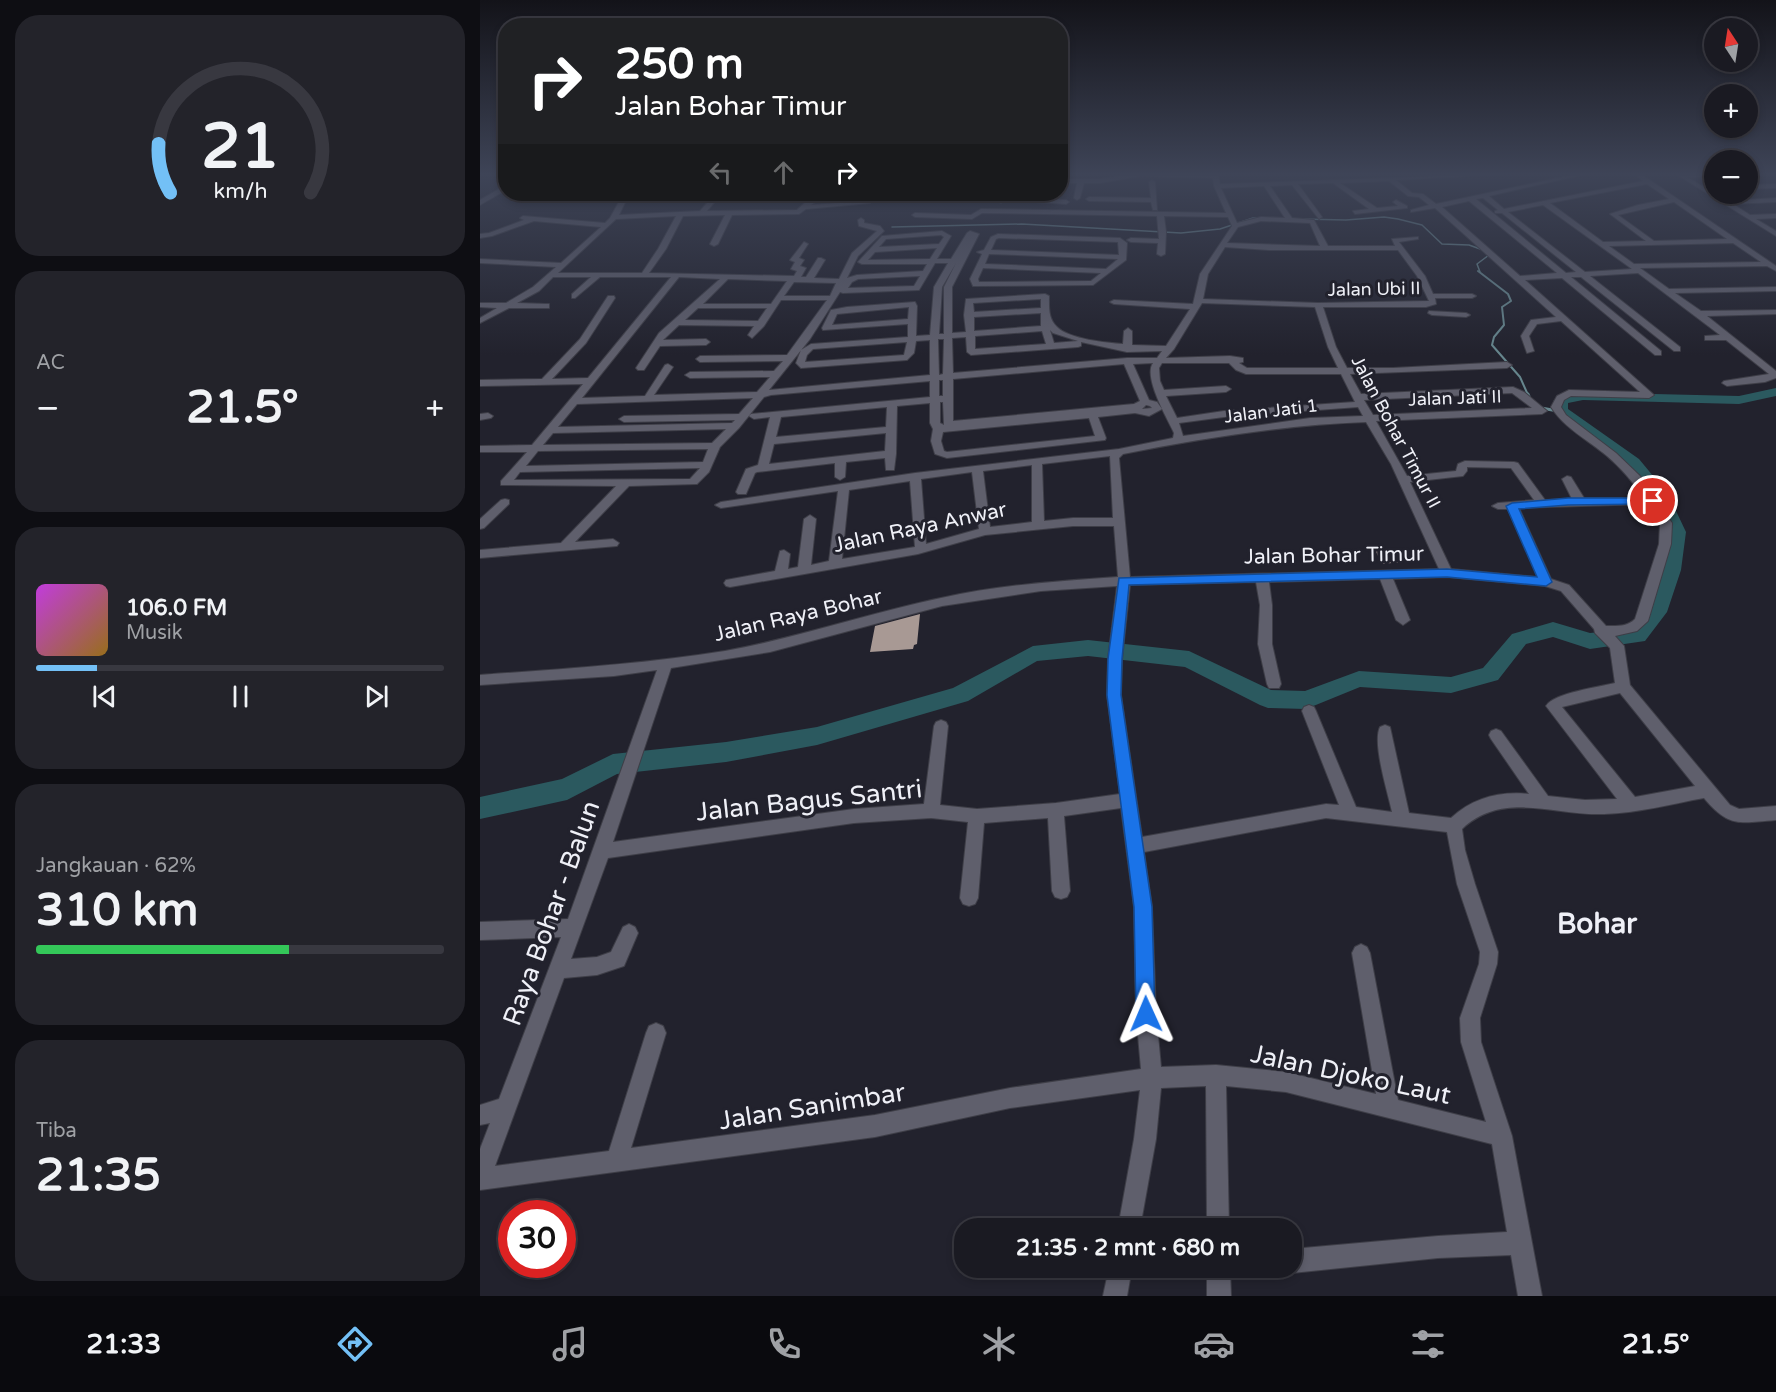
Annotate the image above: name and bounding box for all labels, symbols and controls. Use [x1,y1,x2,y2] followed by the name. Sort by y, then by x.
[1704,18,1758,72] north arrow
[1704,18,1758,204] map controls
[615,39,744,90] text: 250 m
[516,42,594,120] icon: right
[1704,84,1758,138] button: +
[615,90,846,123] text: Jalan Bohar Timur
[201,110,279,185] text: 21
[1704,150,1758,204] button: −
[704,156,737,189] icon: left
[767,156,800,189] icon: ahead
[830,156,863,189] icon: right
[213,178,267,204] text: km/h
[1327,277,1421,301] street label: Jalan Ubi II
[36,351,65,375] text: AC
[1347,352,1445,512] street label: Jalan Bohar Timur II
[186,381,299,435] text: 21.5°
[1408,385,1502,411] street label: Jalan Jati II
[36,389,60,428] text: −
[425,389,444,428] text: +
[1223,394,1319,428] street label: Jalan Jati 1
[1627,475,1678,526] pin
[1636,484,1669,517] icon: arrive
[831,497,1009,558] street label: Jalan Raya Anwar
[1244,541,1424,570] street label: Jalan Bohar Timur
[712,584,885,647] street label: Jalan Raya Bohar
[126,595,227,621] text: 106.0 FM
[126,621,183,645] text: Musik
[88,680,121,713] icon: previous
[224,680,257,713] icon: pause
[360,680,393,713] icon: next
[695,773,924,828] street label: Jalan Bagus Santri
[496,796,607,1030] street label: Raya Bohar - Balun
[36,854,196,878] text: Jangkauan · 62%
[36,884,198,938] text: 310 km
[1557,907,1638,941] district label: Bohar
[1114,982,1178,1046] position arrow
[1248,1038,1454,1111] street label: Jalan Djoko Laut
[717,1076,907,1137] street label: Jalan Sanimbar
[36,1119,77,1143] text: Tiba
[36,1149,161,1203] text: 21:35
[498,1200,576,1278] speed limit sign: 30
[1016,1235,1240,1261] text: 21:35 · 2 mnt · 680 m
[334,1323,376,1365] icon: directions
[549,1323,591,1365] icon: music
[763,1323,805,1365] icon: phone
[978,1323,1020,1365] icon: climate
[1193,1323,1235,1365] icon: car
[1407,1323,1449,1365] icon: filters
[86,1328,161,1361] text: 21:33
[1622,1328,1690,1361] text: 21.5°

